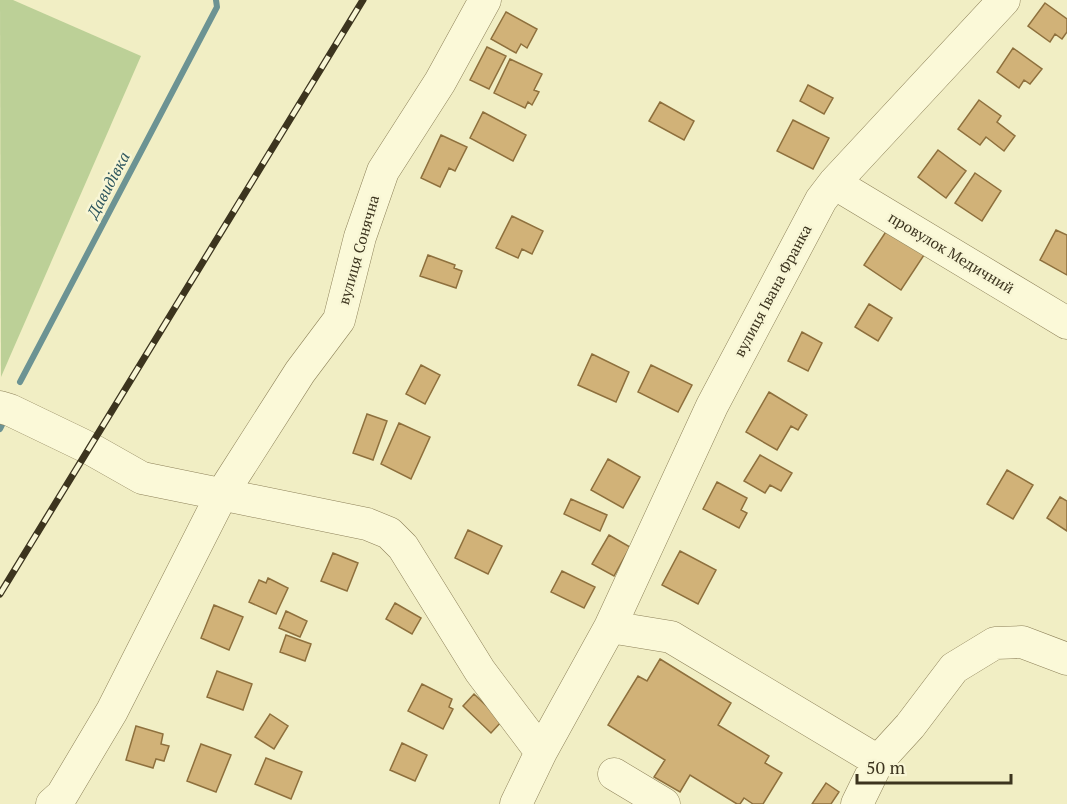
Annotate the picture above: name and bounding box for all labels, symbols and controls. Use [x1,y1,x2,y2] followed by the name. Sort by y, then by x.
[81,148,135,223] water label: Давидівка
[333,192,383,307] street label: вулиця Сонячна
[885,207,1018,298] street label: провулок Медичний
[729,220,816,360] street label: вулиця Івана Франка
[857,747,1012,785] scale bar
[866,755,906,779] text: 50 m

